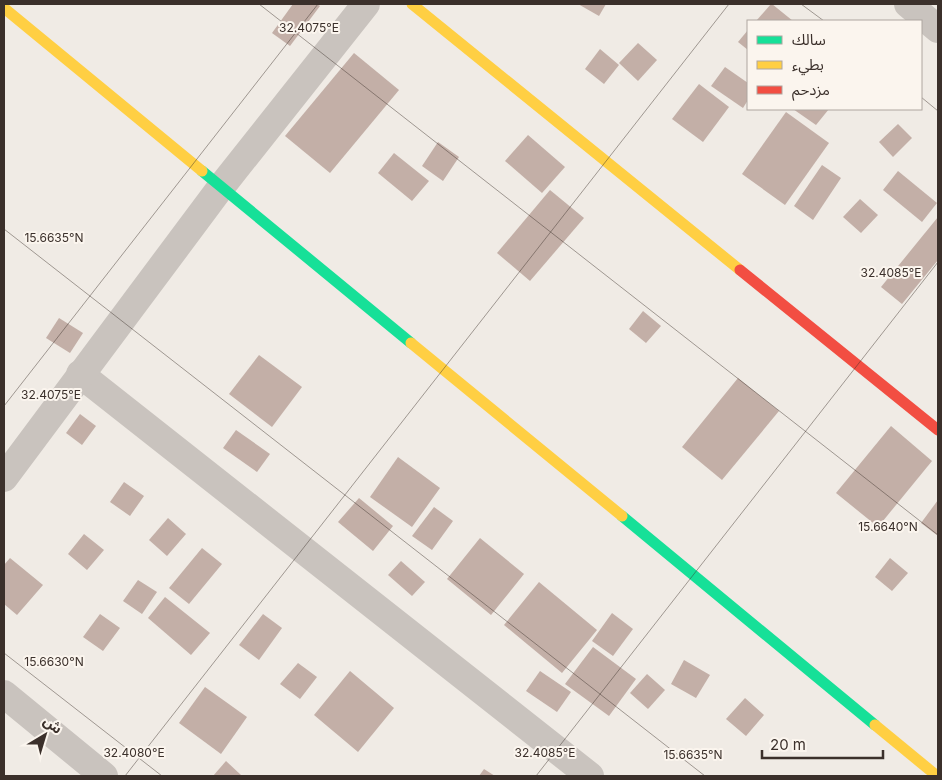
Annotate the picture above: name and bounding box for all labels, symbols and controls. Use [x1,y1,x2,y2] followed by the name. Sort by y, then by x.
[279,20,339,35] text: 32.4075°E
[747,20,922,110] legend
[792,30,826,49] text: سالك
[792,55,824,76] text: بطيء
[792,80,830,101] text: مزدحم
[24,230,84,245] text: 15.6635°N
[861,265,921,280] text: 32.4085°E
[21,387,81,402] text: 32.4075°E
[858,519,918,534] text: 15.6640°N
[24,654,84,669] text: 15.6630°N
[20,710,70,760] north arrow
[41,712,66,737] text: ش
[762,728,883,760] scale bar
[770,735,806,754] text: 20 m
[103,745,165,760] text: 32.4080°E
[515,745,575,760] text: 32.4085°E
[663,747,723,762] text: 15.6635°N

